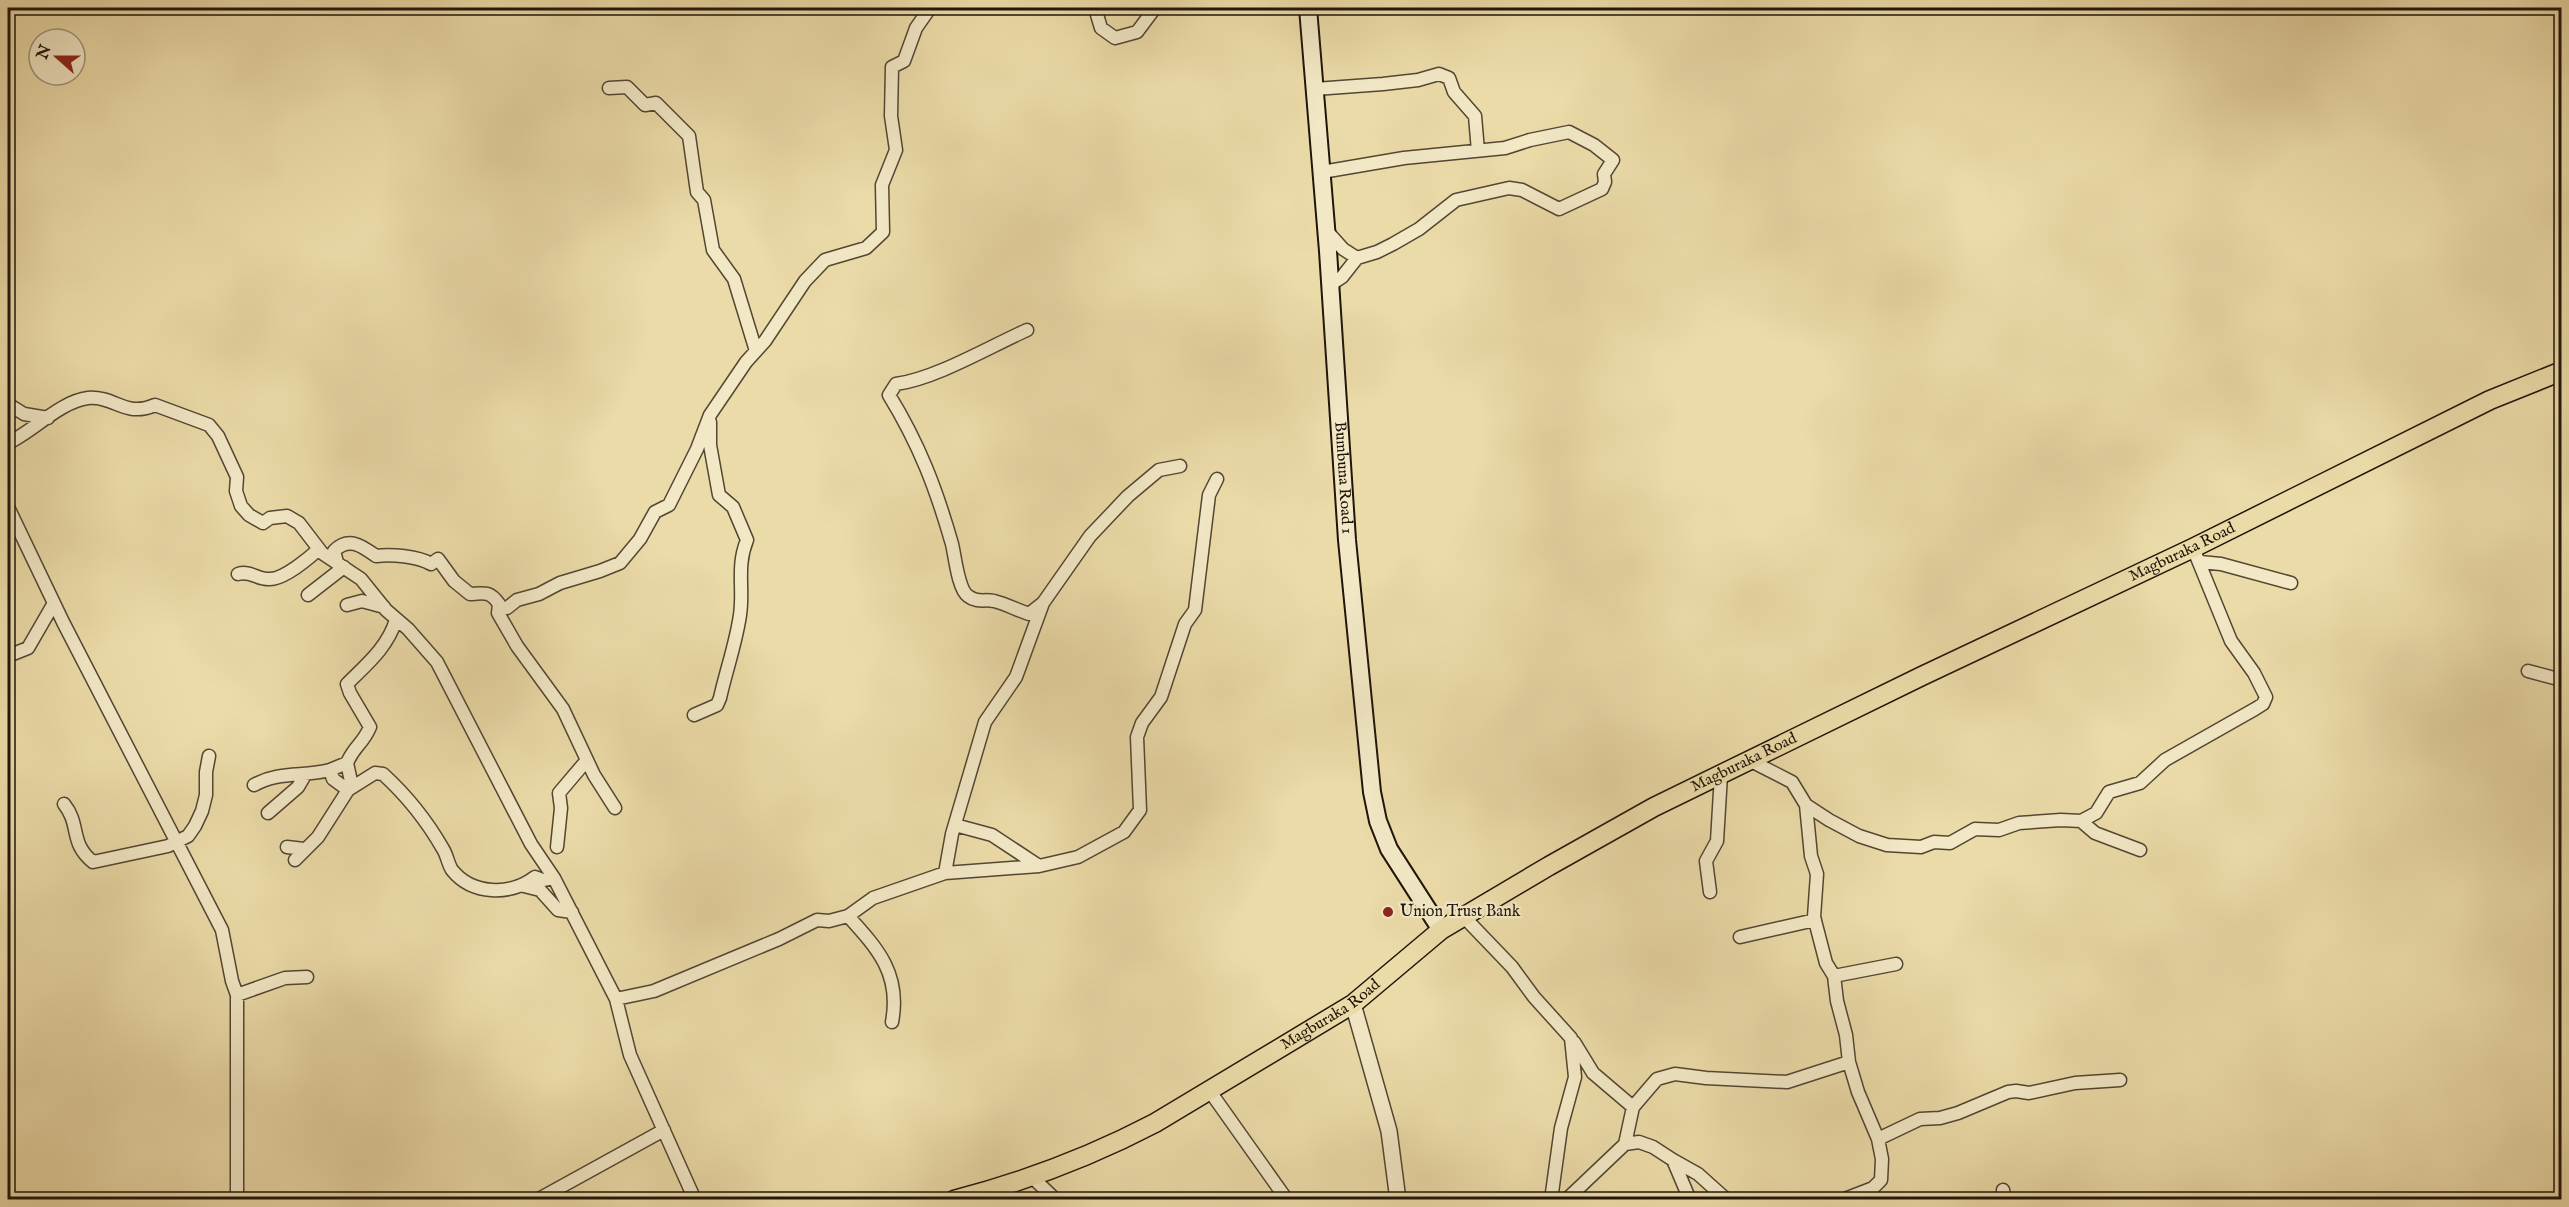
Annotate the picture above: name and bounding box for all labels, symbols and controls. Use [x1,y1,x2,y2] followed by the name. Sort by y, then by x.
[27,27,87,87] north arrow
[33,42,57,63] text: N
[1329,421,1357,535] street label: Bumbuna Road 1
[2126,518,2239,587] street label: Magburaka Road
[1688,728,1801,797] street label: Magburaka Road
[1400,902,1521,922] place label: Union Trust Bank
[1381,905,1395,919] marker: Union Trust Bank
[1277,975,1385,1055] street label: Magburaka Road

